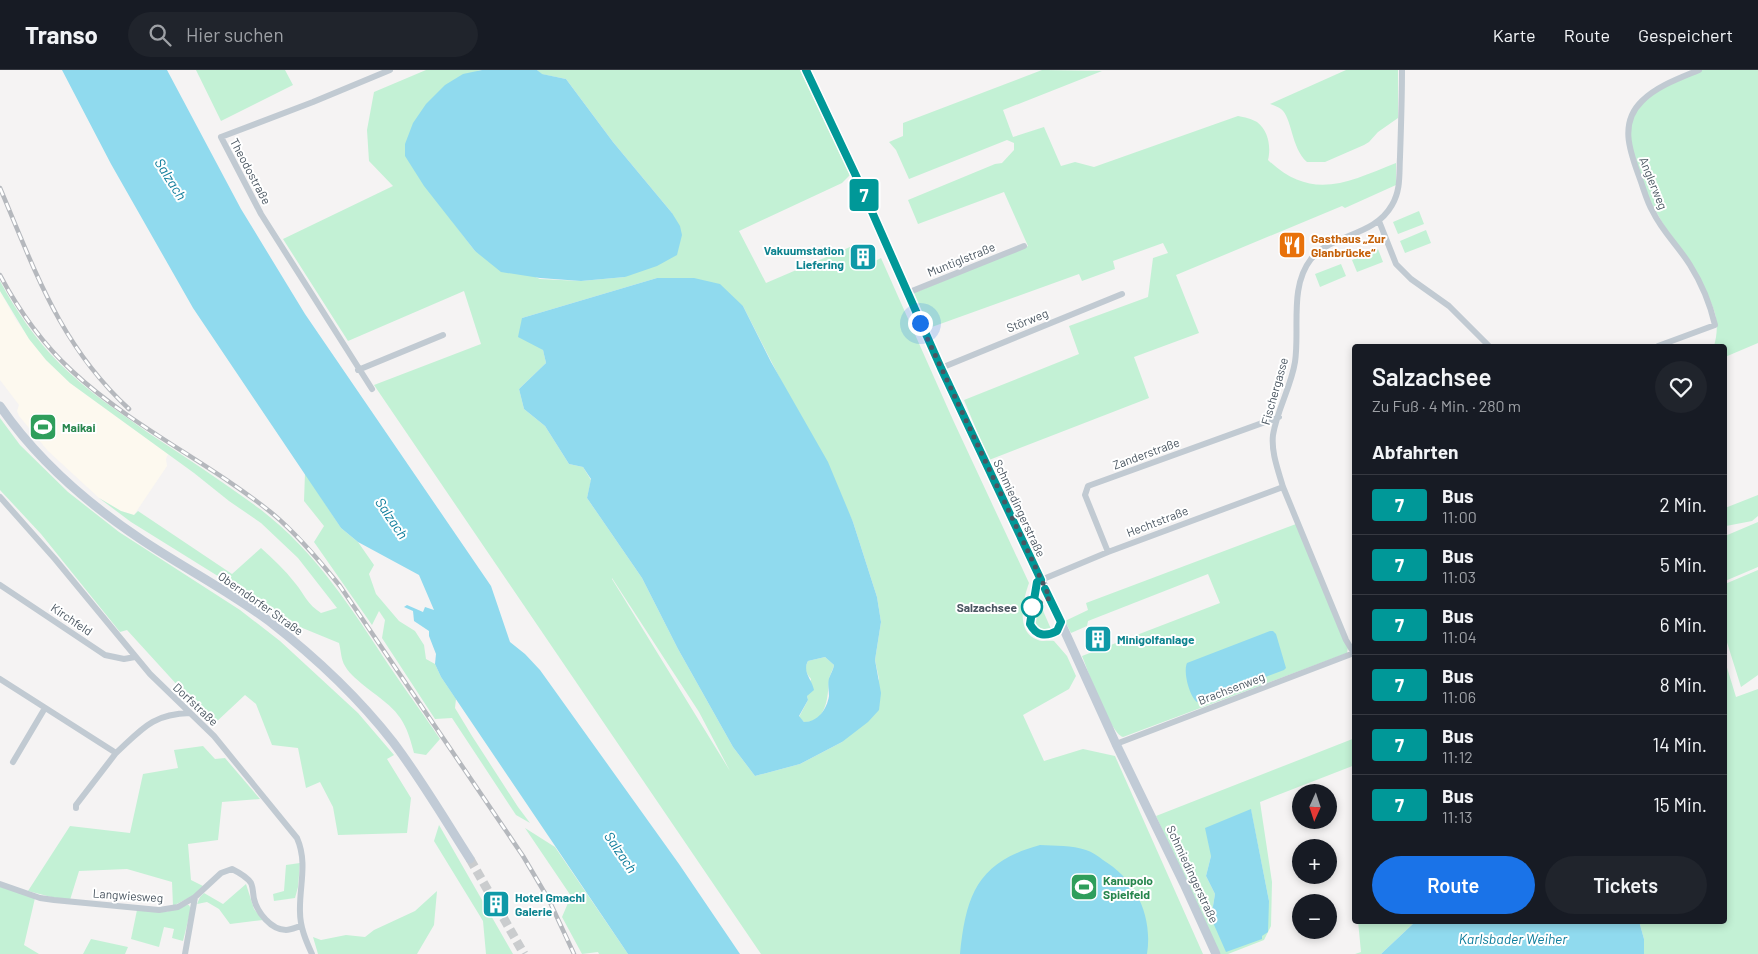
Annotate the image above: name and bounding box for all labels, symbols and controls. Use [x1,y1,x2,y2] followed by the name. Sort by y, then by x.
[128,12,478,57] search box
[25,20,98,49] text: Transo
[146,21,174,49] icon: search
[186,23,284,46] text: Hier suchen
[1493,24,1536,46] text: Karte
[1564,24,1610,46] text: Route
[1638,24,1733,46] text: Gespeichert
[228,136,274,206] street label: Theodostraße
[152,155,190,203] water label: Salzach
[1637,155,1671,211] street label: Anglerweg
[848,179,880,211] line badge: 7
[860,184,868,206] text: 7
[1277,230,1307,260] restaurant icon: Gasthaus „Zur Glanbrücke“
[1311,231,1386,259] place label: Gasthaus „Zur Glanbrücke“
[925,239,997,279] street label: Muntiglstraße
[848,242,878,272] building icon: Vakuumstation Liefering
[764,243,844,271] place label: Vakuumstation Liefering
[1004,305,1050,335] street label: Störweg
[908,311,933,336] your location
[1258,356,1290,426] street label: Fischergasse
[1655,361,1707,413] button: heart
[1372,362,1491,391] text: Salzachsee
[1372,396,1521,415] text: Zu Fuß · 4 Min. · 280 m
[28,412,58,442] sports icon: Maikai
[62,420,96,434] place label: Maikai
[1111,434,1181,472] street label: Zanderstraße
[1372,440,1458,463] text: Abfahrten
[991,457,1049,559] street label: Schmiedingerstraße
[1442,484,1474,507] text: Bus
[1659,493,1707,516] text: 2 Min.
[372,494,412,542] water label: Salzach
[1395,494,1404,516] text: 7
[1124,503,1190,539] street label: Hechtstraße
[1442,507,1477,526] text: 11:00
[1442,544,1474,567] text: Bus
[1660,553,1707,576] text: 5 Min.
[1395,554,1404,576] text: 7
[1442,567,1476,586] text: 11:03
[216,568,306,638] street label: Oberndorfer Straße
[1021,596,1043,618] marker: Salzachsee
[49,600,95,638] street label: Kirchfeld
[957,600,1017,614] place label: Salzachsee
[1442,604,1474,627] text: Bus
[1660,613,1707,636] text: 6 Min.
[1395,614,1404,636] text: 7
[1083,624,1113,654] building icon: Minigolfanlage
[1442,627,1477,646] text: 11:04
[1117,632,1195,646] place label: Minigolfanlage
[1442,664,1474,687] text: Bus
[1196,669,1266,707] street label: Brachsenweg
[1660,673,1707,696] text: 8 Min.
[1395,674,1404,696] text: 7
[171,680,221,728] street label: Dorfstraße
[1442,687,1476,706] text: 11:06
[1442,724,1474,747] text: Bus
[1653,733,1707,756] text: 14 Min.
[1395,734,1404,756] text: 7
[1442,747,1473,766] text: 11:12
[1292,784,1338,829] north arrow
[1292,784,1337,939] map controls
[1442,784,1474,807] text: Bus
[1653,793,1707,816] text: 15 Min.
[1395,794,1404,816] text: 7
[1442,807,1473,826] text: 11:13
[1164,823,1222,925] street label: Schmiedingerstraße
[601,828,641,876] water label: Salzach
[1292,839,1337,884] button: +
[1372,856,1535,914] button: Route
[1545,856,1707,914] button: Tickets
[1069,872,1099,902] sports icon: Kanupolo Spielfeld
[1103,873,1153,901] place label: Kanupolo Spielfeld
[92,886,164,904] street label: Langwiesweg
[481,889,511,919] building icon: Hotel Gmachl Galerie
[515,890,585,918] place label: Hotel Gmachl Galerie
[1292,894,1337,939] button: −
[1459,930,1568,947] water label: Karlsbader Weiher

